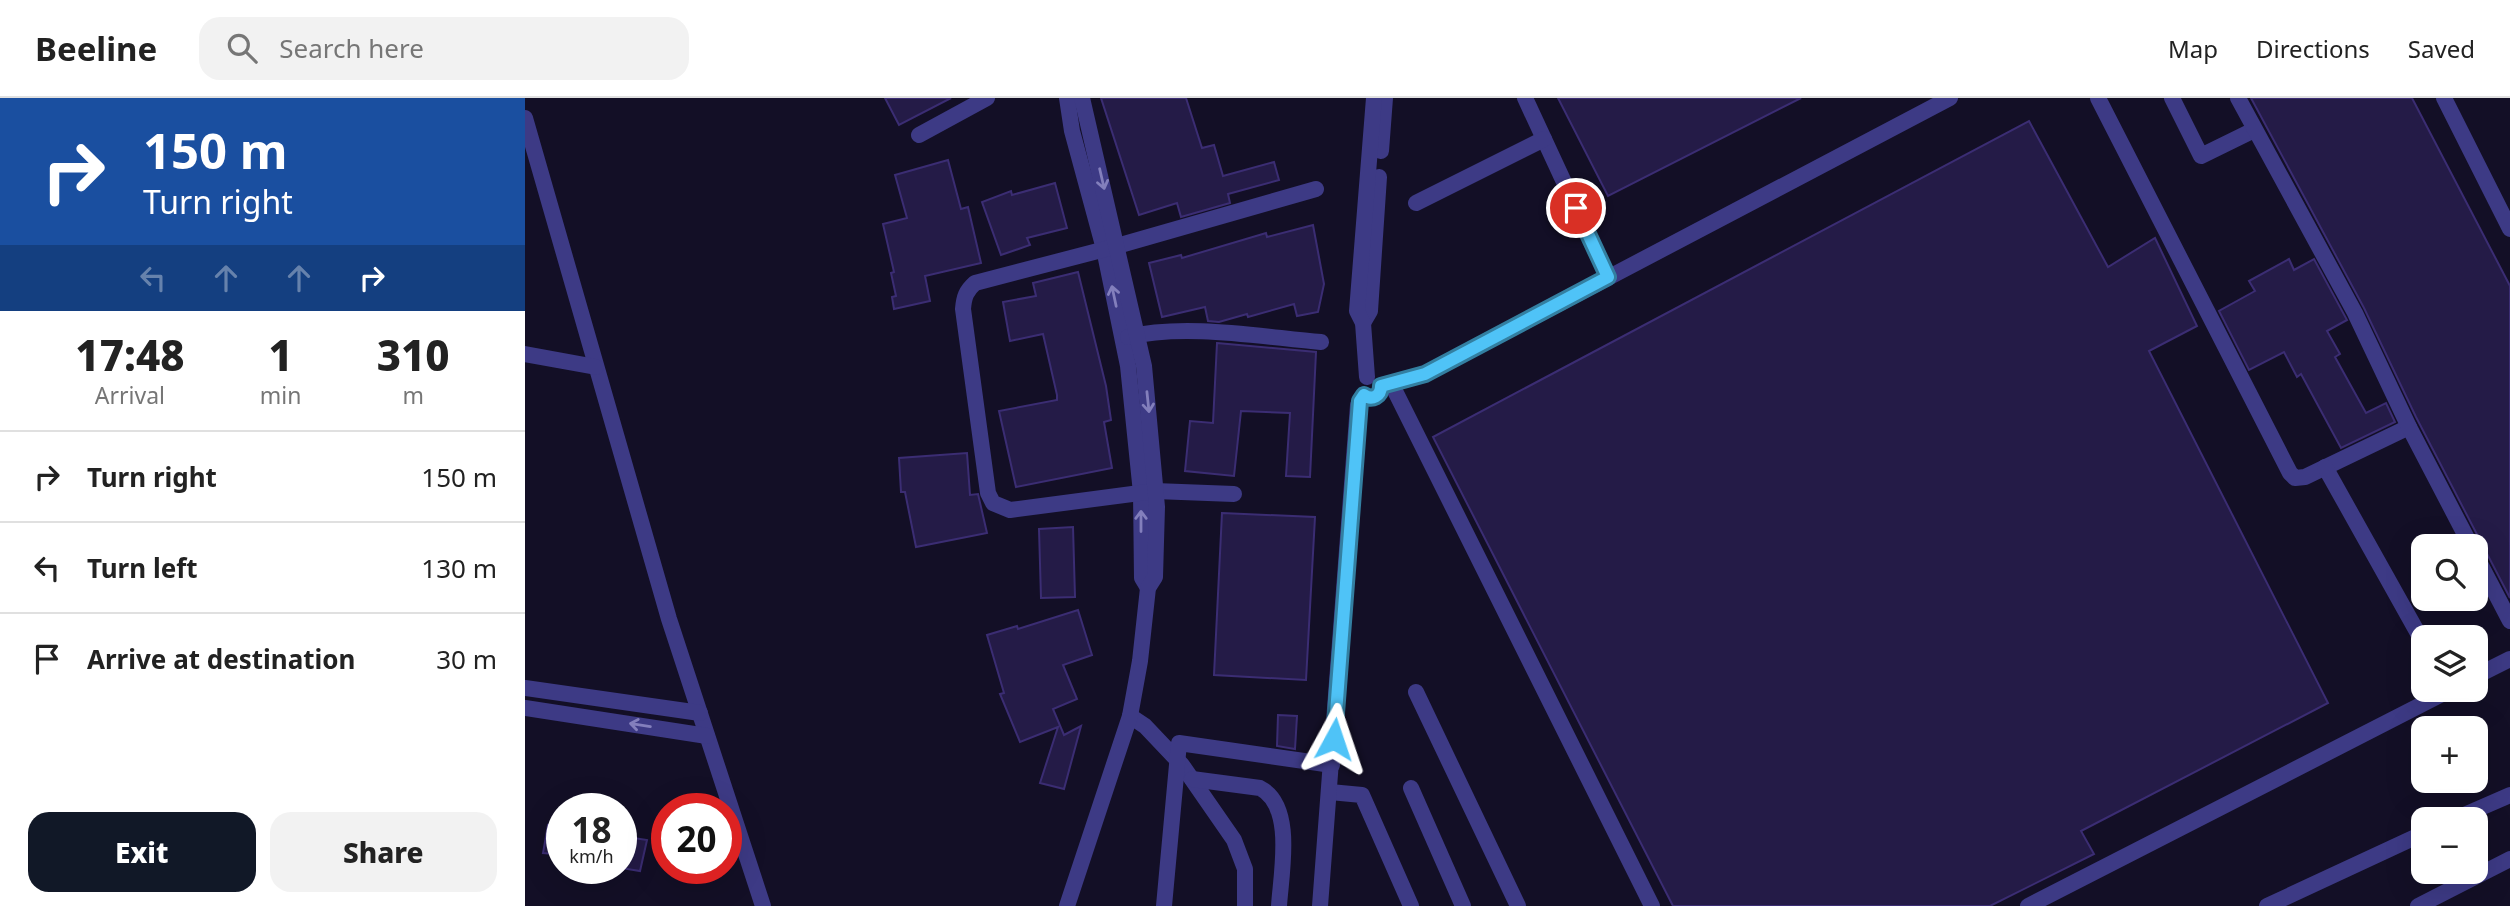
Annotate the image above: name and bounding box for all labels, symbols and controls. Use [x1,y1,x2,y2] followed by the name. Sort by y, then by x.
[199,17,689,80] search box
[35,26,157,71] text: Beeline
[223,29,261,67] icon: search
[279,30,424,66] text: Search here
[2168,32,2218,65] text: Map
[2256,32,2370,65] text: Directions
[2408,32,2475,65] text: Saved
[143,117,288,183] text: 150 m
[28,126,119,217] icon: right
[1095,167,1109,190] one-way arrow
[1546,178,1606,238] pin
[143,180,293,223] text: Turn right
[1557,189,1595,227] icon: arrive
[134,259,172,297] icon: left
[207,259,245,297] icon: ahead
[280,259,318,297] icon: ahead
[353,259,391,297] icon: right
[1106,285,1120,308] one-way arrow
[75,326,184,383] text: 17:48
[268,326,293,383] text: 1
[377,326,450,383] text: 310
[95,379,165,411] text: Arrival
[260,379,301,411] text: min
[402,379,424,411] text: m
[1141,390,1154,412] one-way arrow
[28,458,66,496] icon: right
[87,459,217,495] text: Turn right
[421,459,497,495] text: 150 m
[1135,510,1148,533] one-way arrow
[2411,534,2488,884] map controls
[2411,534,2488,611] button: search
[28,549,66,587] icon: left
[87,550,198,586] text: Turn left
[421,550,497,586] text: 130 m
[2411,625,2488,702] button: layers
[28,640,66,678] icon: arrive
[87,641,356,677] text: Arrive at destination
[436,641,497,677] text: 30 m
[1297,702,1371,776] position arrow
[2411,716,2488,793] button: +
[629,719,652,732] one-way arrow
[651,793,742,884] speed limit sign: 20
[571,806,612,853] text: 18
[2411,807,2488,884] button: −
[28,812,256,892] button: Exit
[270,812,497,892] button: Share
[569,844,614,868] text: km/h

